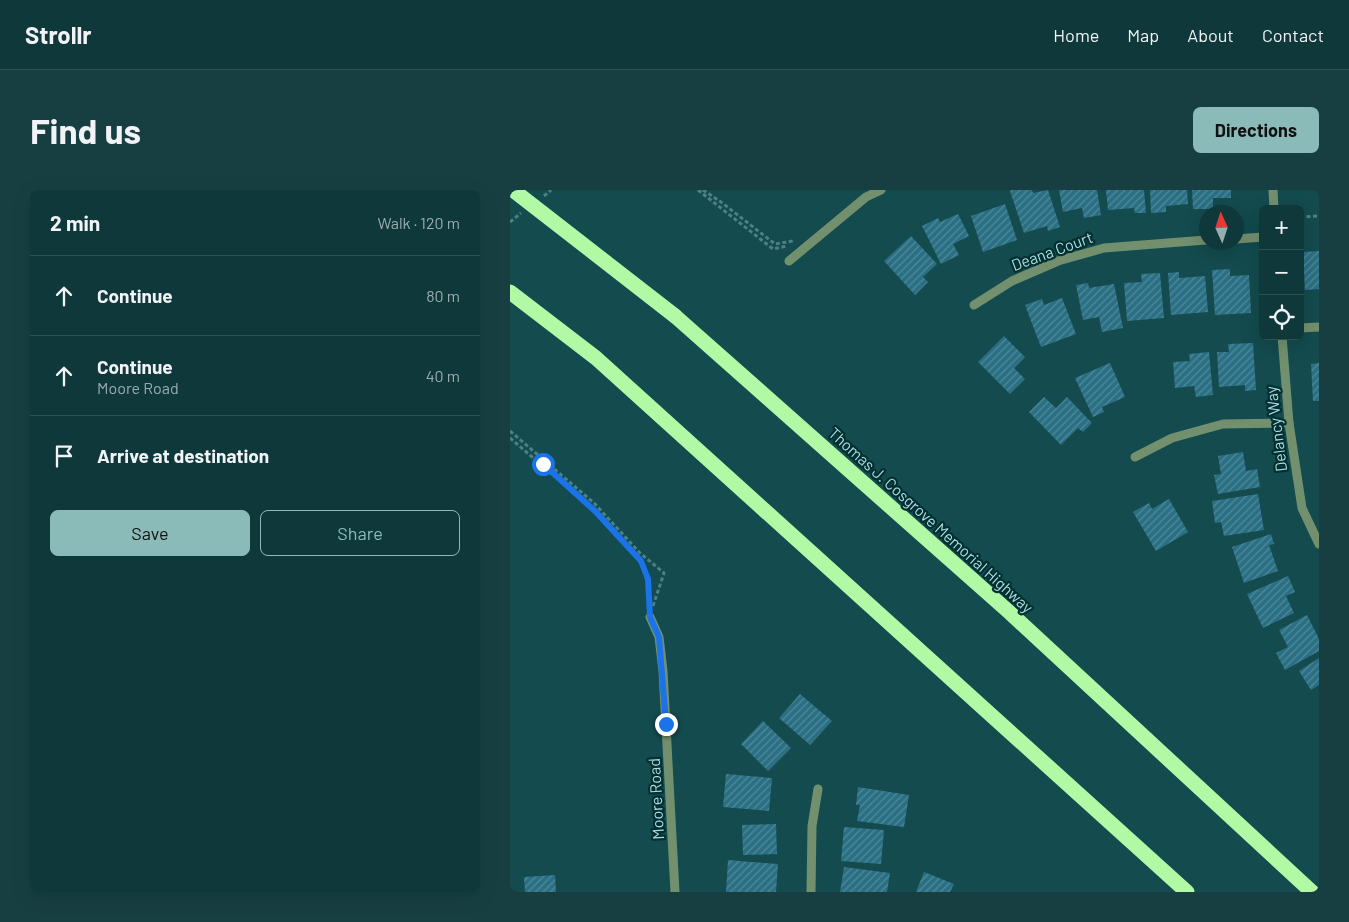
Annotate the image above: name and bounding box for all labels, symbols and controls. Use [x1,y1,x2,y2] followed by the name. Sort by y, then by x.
[25,20,92,49] text: Strollr
[1053,24,1099,46] text: Home
[1127,24,1159,46] text: Map
[1187,24,1234,46] text: About
[1262,24,1324,46] text: Contact
[1193,107,1319,153] button: Directions
[30,109,141,151] text: Find us
[1199,205,1244,250] north arrow
[1259,205,1304,340] map controls
[1259,205,1304,250] button: +
[50,210,100,235] text: 2 min
[377,213,460,232] text: Walk · 120 m
[1008,227,1095,274] street label: Deana Court
[1259,250,1304,295] button: −
[50,282,78,310] icon: ahead
[97,284,173,307] text: Continue
[426,286,460,305] text: 80 m
[1259,295,1304,340] button: locate
[97,355,173,378] text: Continue
[50,362,78,390] icon: ahead
[426,366,460,385] text: 40 m
[97,378,179,397] text: Moore Road
[1261,384,1290,473] street label: Delancy Way
[825,423,1038,617] street label: Thomas J. Cosgrove Memorial Highway
[50,442,78,470] icon: arrive
[97,444,269,467] text: Arrive at destination
[532,453,555,476] route start
[50,510,250,556] button: Save
[260,510,460,556] button: Share
[655,713,678,736] route end
[644,758,667,840] street label: Moore Road

